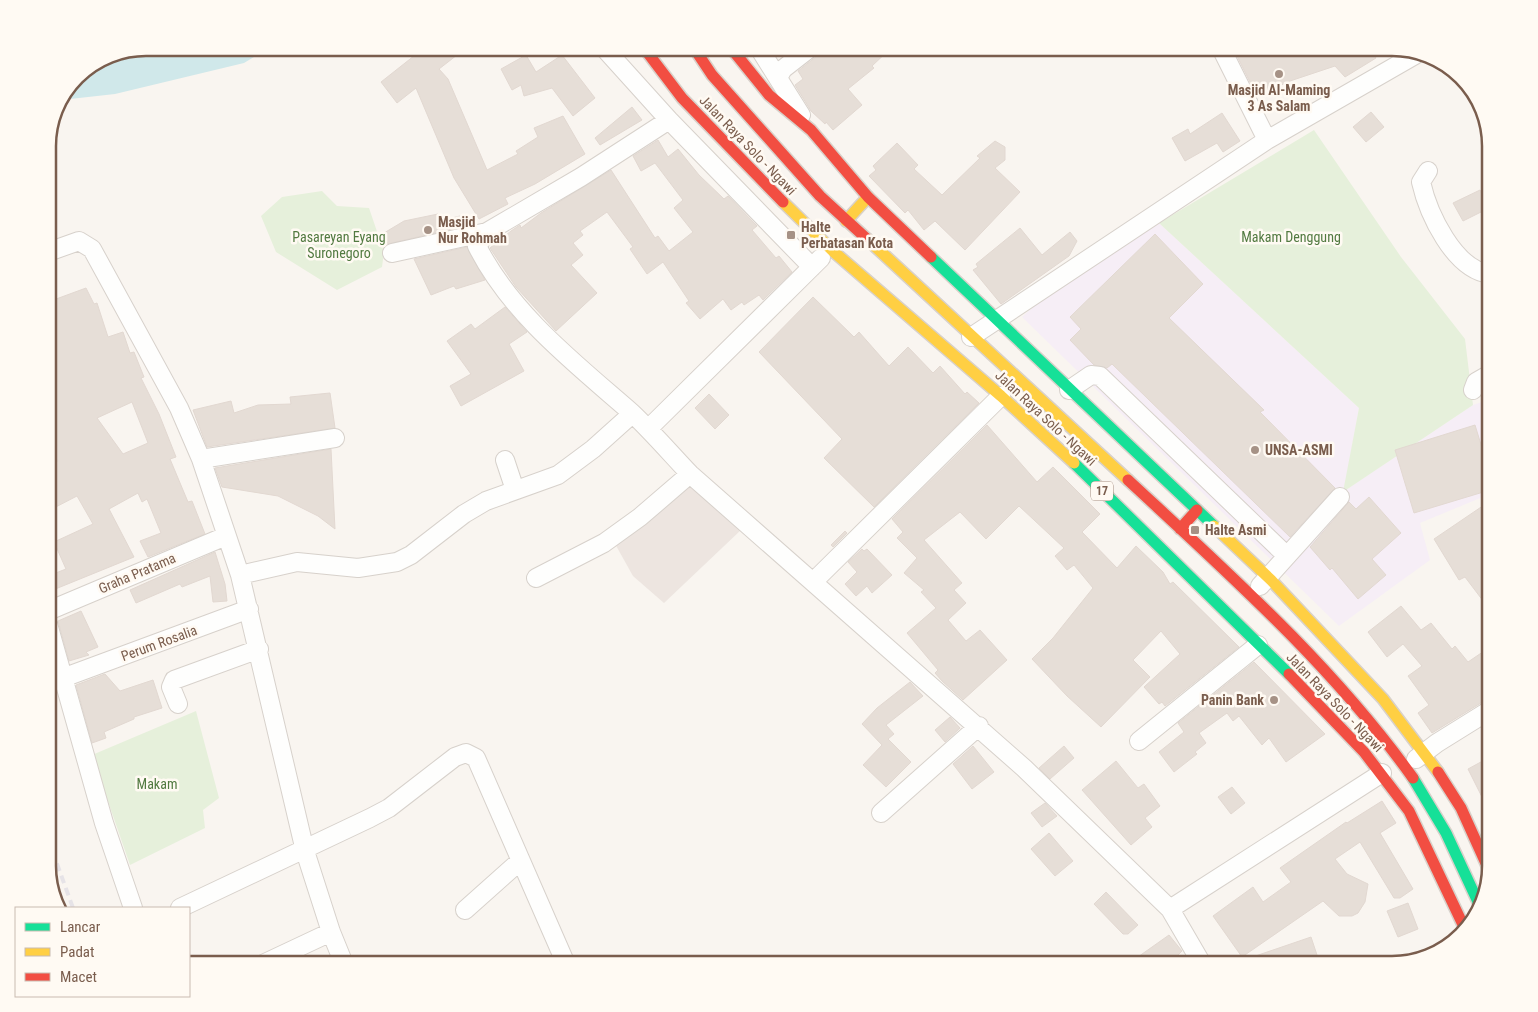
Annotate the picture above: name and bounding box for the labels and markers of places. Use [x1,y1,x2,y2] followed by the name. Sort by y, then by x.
[1273,68,1285,80] marker: Masjid Al-Maming 3 As Salam
[1228,82,1330,114] place label: Masjid Al-Maming 3 As Salam
[438,214,507,246] place label: Masjid Nur Rohmah
[801,219,894,251] place label: Halte Perbatasan Kota
[422,224,434,236] marker: Masjid Nur Rohmah
[785,229,797,241] marker: Halte Perbatasan Kota
[1265,442,1333,458] place label: UNSA-ASMI
[1249,444,1261,456] marker: UNSA-ASMI
[1205,522,1267,538] place label: Halte Asmi
[1189,524,1201,536] marker: Halte Asmi
[1201,692,1264,708] place label: Panin Bank
[1268,694,1280,706] marker: Panin Bank

